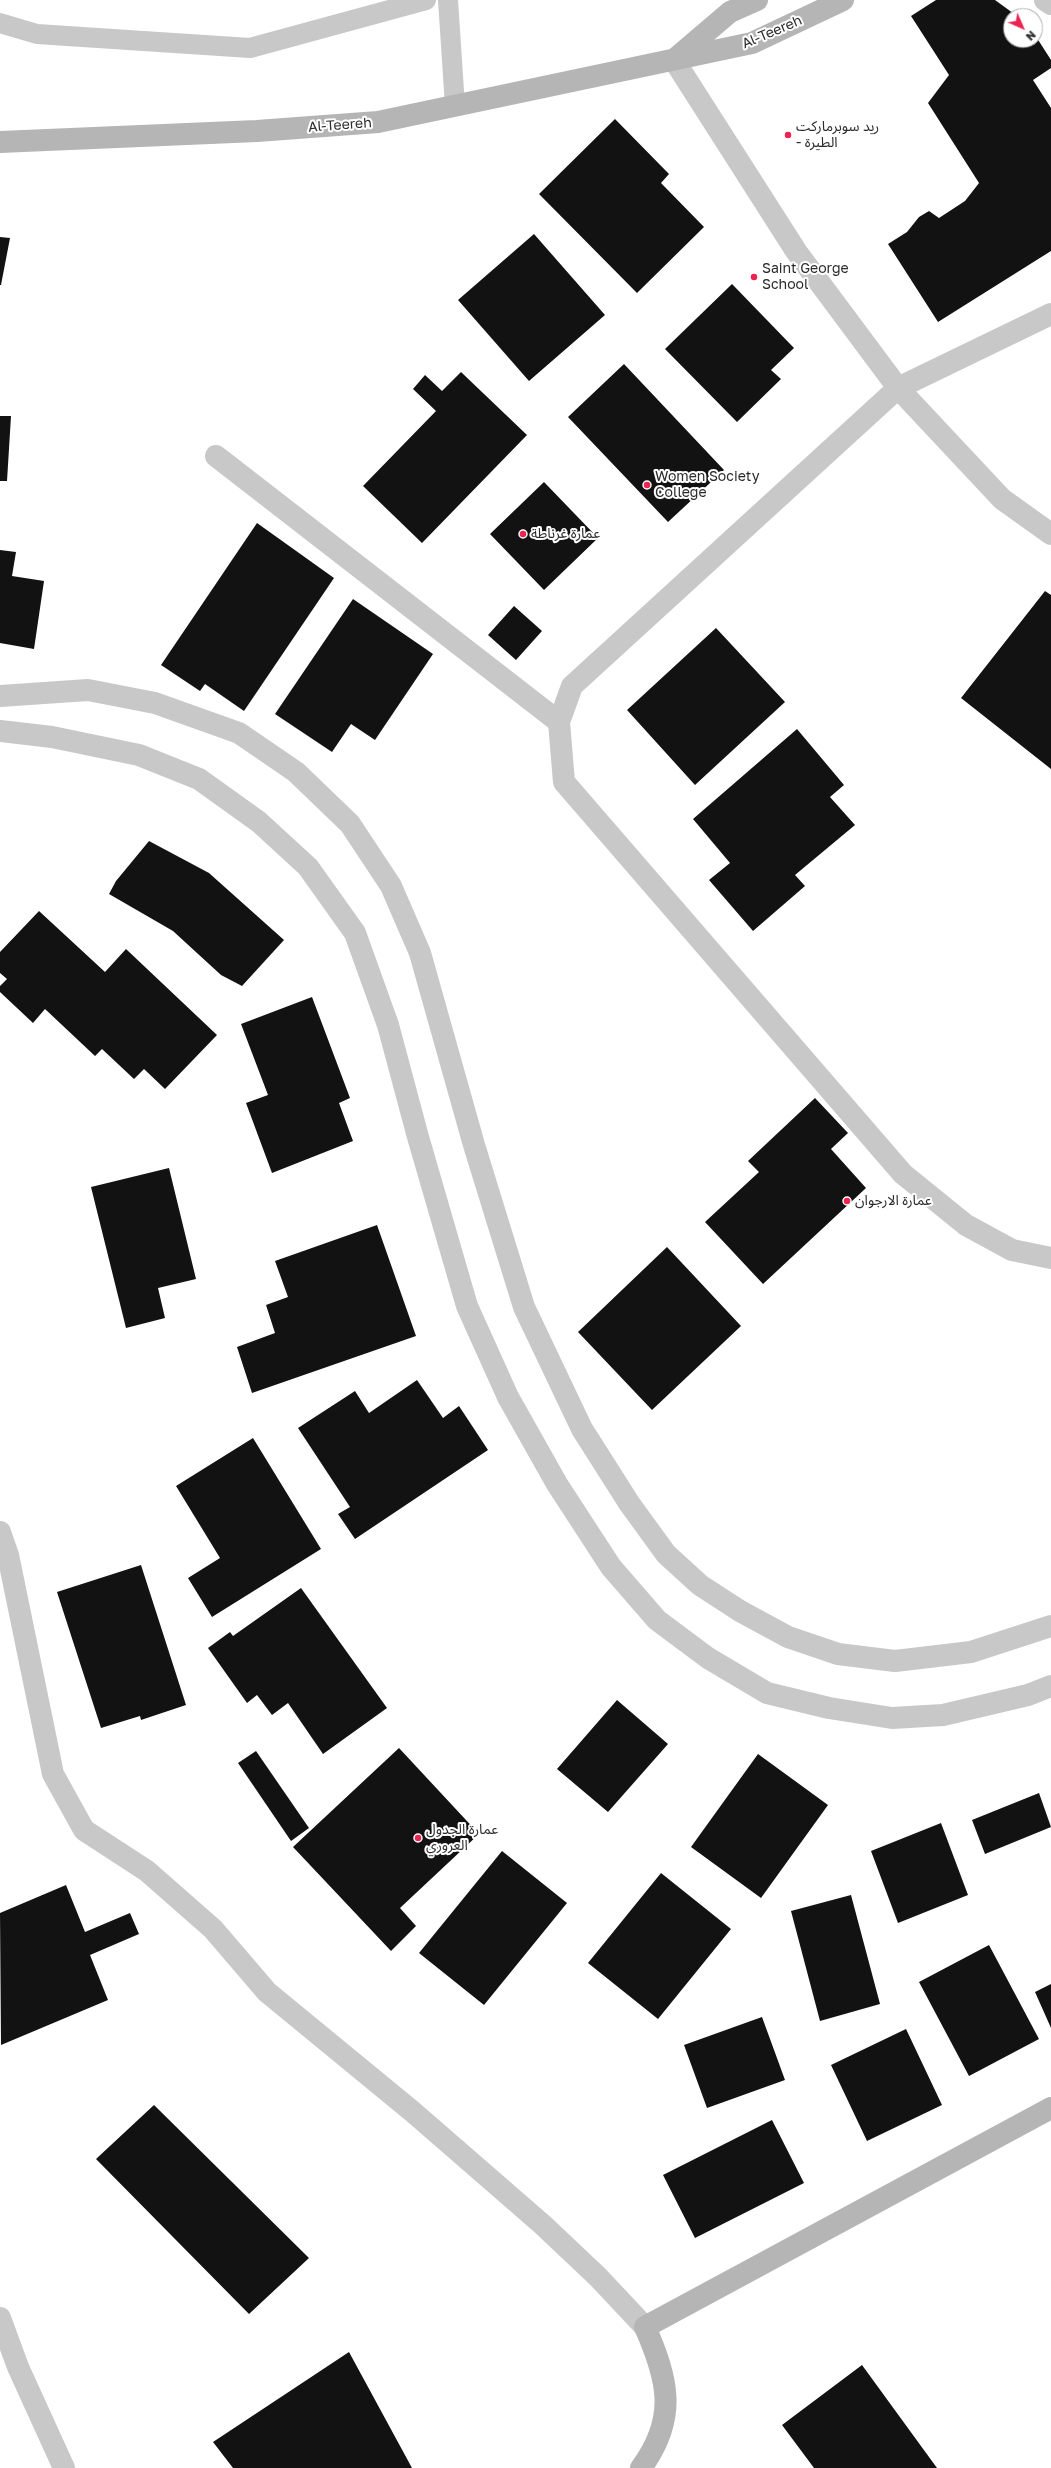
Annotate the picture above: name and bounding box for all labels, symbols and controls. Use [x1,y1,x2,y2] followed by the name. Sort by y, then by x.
[1003,8,1043,48] north arrow
[739,12,805,52] street label: Al-Teereh
[1024,29,1039,44] text: N
[308,114,372,136] street label: Al-Teereh
[796,119,879,152] place label: ريد سوبرماركت - الطيرة
[783,130,793,140] marker: ريد سوبرماركت - الطيرة
[762,261,849,294] place label: Saint George School
[749,272,759,282] marker: Saint George School
[655,469,759,502] place label: Women Society College
[642,480,652,490] marker: Women Society College
[531,526,600,542] place label: عمارة غرناطة
[518,529,528,539] marker: عمارة غرناطة
[855,1193,932,1209] place label: عمارة الارجوان
[842,1196,852,1206] marker: عمارة الارجوان
[426,1822,498,1854] place label: عمارة الجدول العروري
[413,1833,423,1843] marker: عمارة الجدول العروري

